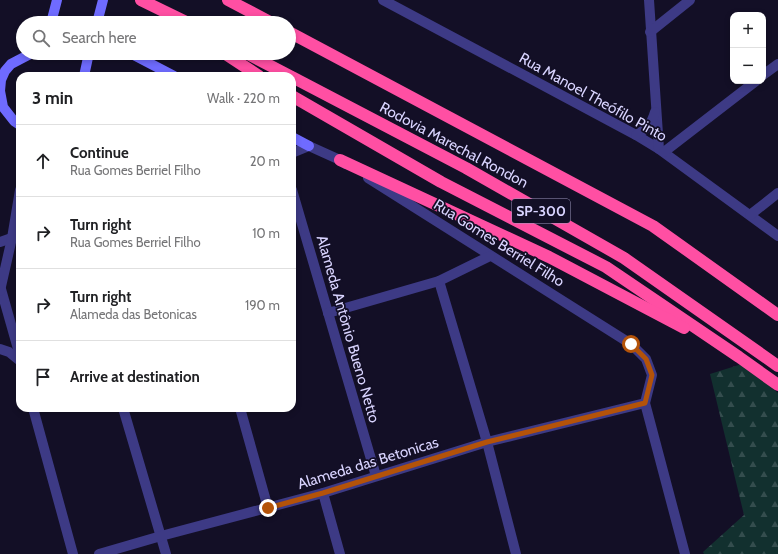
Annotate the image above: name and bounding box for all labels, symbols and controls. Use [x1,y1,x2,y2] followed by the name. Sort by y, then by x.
[730,12,766,84] map controls
[730,12,766,48] button: +
[16,16,296,60] search box
[30,27,52,49] icon: search
[62,29,137,47] text: Search here
[730,48,766,84] button: −
[516,49,670,145] street label: Rua Manoel Theófilo Pinto
[32,88,73,108] text: 3 min
[207,90,280,106] text: Walk · 220 m
[377,98,531,192] street label: Rodovia Marechal Rondon
[70,144,129,162] text: Continue
[32,150,54,172] icon: ahead
[250,153,280,169] text: 20 m
[70,162,201,178] text: Rua Gomes Berriel Filho
[430,195,568,291] street label: Rua Gomes Berriel Filho
[512,199,570,223] road number: SP-300
[70,216,131,234] text: Turn right
[32,222,54,244] icon: right
[252,225,280,241] text: 10 m
[313,233,383,425] street label: Alameda Antônio Bueno Netto
[70,234,201,250] text: Rua Gomes Berriel Filho
[70,288,131,306] text: Turn right
[32,294,54,316] icon: right
[245,297,280,313] text: 190 m
[70,306,197,322] text: Alameda das Betonicas
[622,335,640,353] route start
[32,366,54,388] icon: arrive
[70,368,200,386] text: Arrive at destination
[295,433,441,493] street label: Alameda das Betonicas
[259,499,277,517] route end

